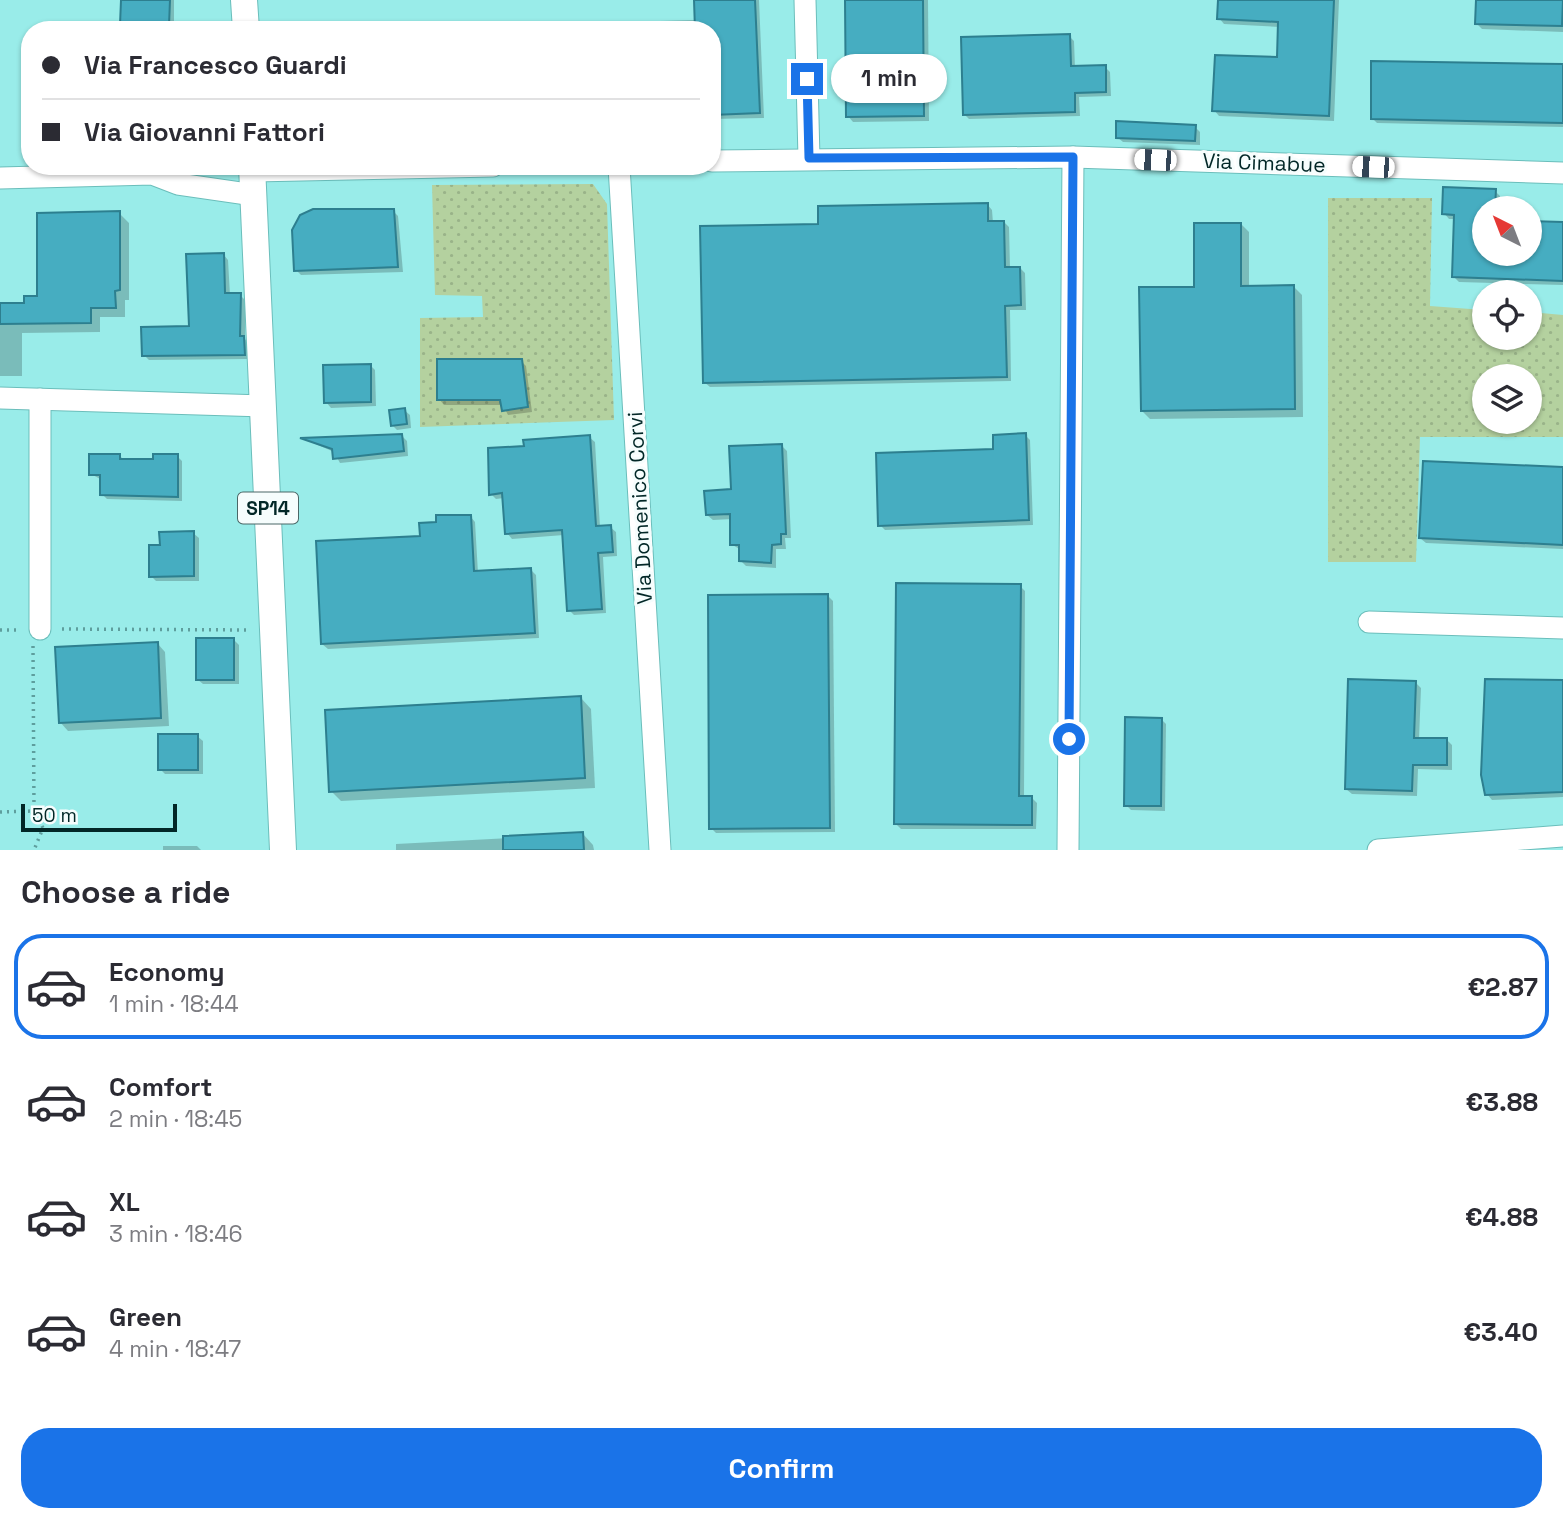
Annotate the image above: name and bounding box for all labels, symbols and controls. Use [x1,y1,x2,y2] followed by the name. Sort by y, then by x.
[84,48,347,82] text: Via Francesco Guardi
[832,55,947,104] callout: 1 min
[791,63,823,95] route end
[861,63,917,93] text: 1 min
[84,115,325,149] text: Via Giovanni Fattori
[1202,147,1326,178] street label: Via Cimabue
[1134,149,1177,171] car
[1352,156,1395,178] car
[1472,196,1542,266] north arrow
[1472,196,1542,434] map controls
[1472,280,1542,350] button: locate
[1472,364,1542,434] button: layers
[621,411,658,605] street label: Via Domenico Corvi
[238,492,298,524] road number: SP14
[1053,723,1085,755] route start
[21,801,177,833] scale bar
[32,803,77,828] text: 50 m
[21,872,231,912] text: Choose a ride
[25,955,88,1018] icon: car
[109,955,225,989] text: Economy
[1467,970,1538,1004] text: €2.87
[109,989,239,1019] text: 1 min · 18:44
[25,1070,88,1133] icon: car
[109,1070,212,1104] text: Comfort
[1466,1085,1538,1119] text: €3.88
[109,1104,242,1134] text: 2 min · 18:45
[25,1185,88,1248] icon: car
[109,1185,140,1219] text: XL
[1465,1200,1538,1234] text: €4.88
[109,1219,243,1249] text: 3 min · 18:46
[25,1300,88,1363] icon: car
[109,1300,182,1334] text: Green
[1463,1315,1538,1349] text: €3.40
[109,1334,241,1364] text: 4 min · 18:47
[21,1428,1542,1508] button: Confirm

